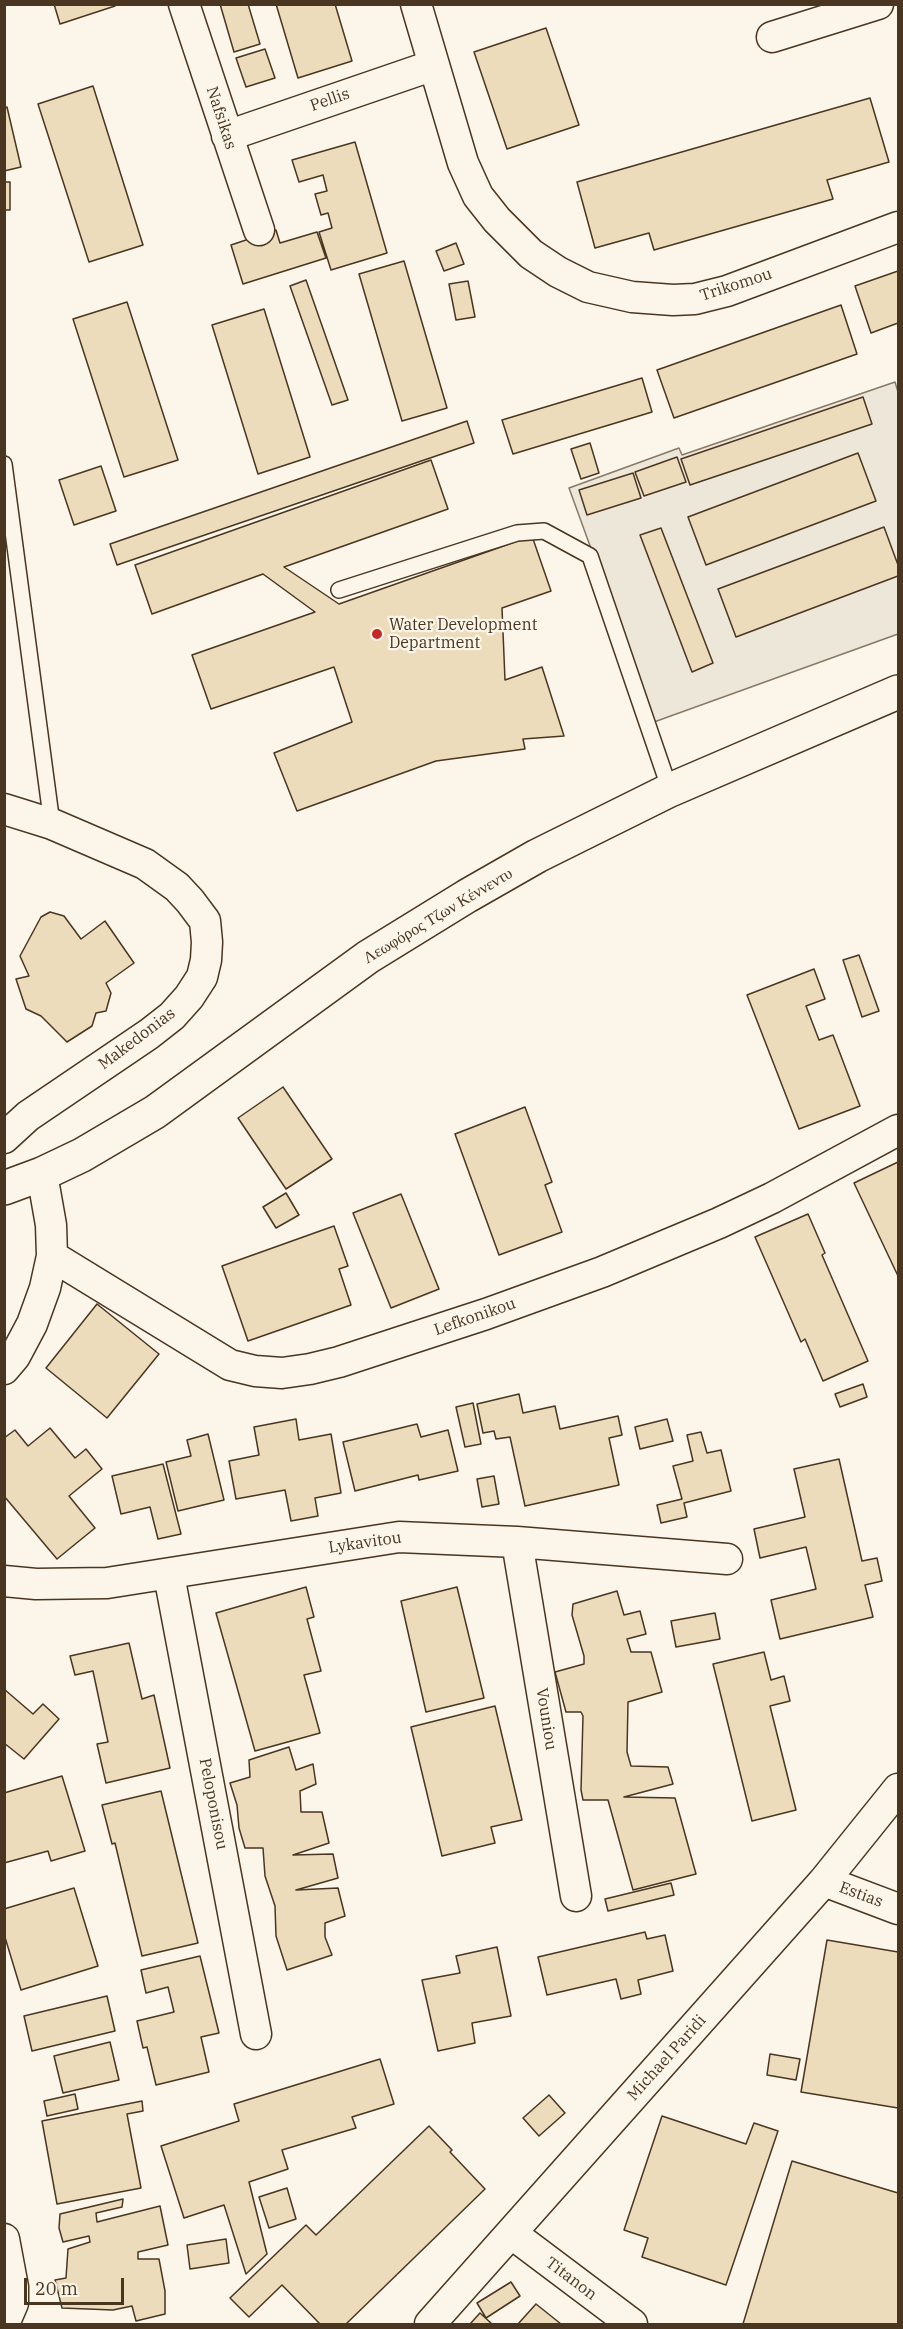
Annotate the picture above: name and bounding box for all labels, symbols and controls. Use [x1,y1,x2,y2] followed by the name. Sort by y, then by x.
[202,84,240,152] street label: Nafsikas
[308,84,352,116] street label: Pellis
[698,264,774,306] street label: Trikomou
[389,615,537,653] place label: Water Development Department
[370,627,384,641] marker: Water Development Department
[360,864,516,968] street label: Λεωφόρος Τζων Κέννεντυ
[95,1004,179,1074] street label: Makedonias
[432,1294,518,1340] street label: Lefkonikou
[327,1528,403,1558] street label: Lykavitou
[532,1686,560,1752] street label: Vouniou
[195,1756,231,1852] street label: Peloponisou
[836,1878,886,1912] street label: Estias
[624,2011,710,2105] street label: Michael Paridi
[542,2253,600,2305] street label: Titanon
[27,2266,128,2304] scale bar
[35,2277,78,2300] text: 20 m

